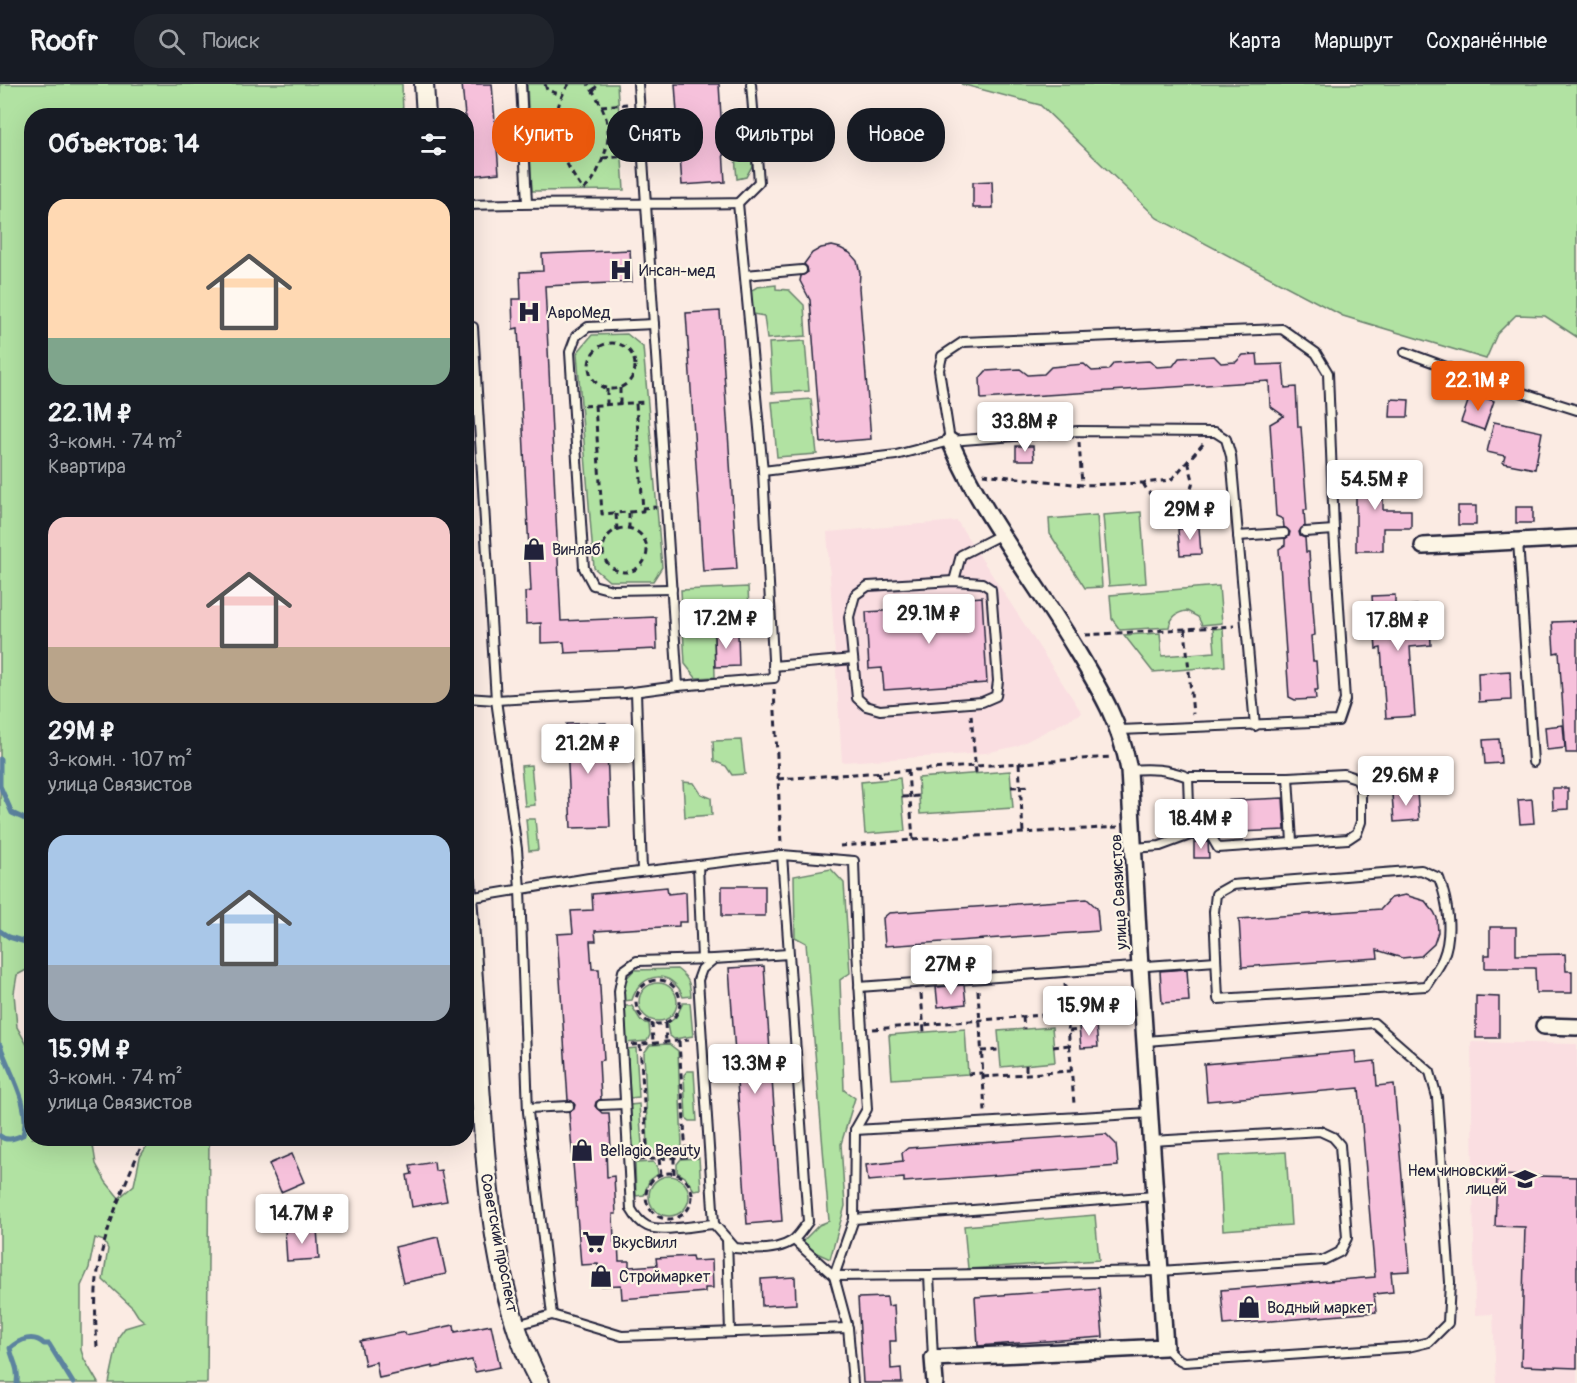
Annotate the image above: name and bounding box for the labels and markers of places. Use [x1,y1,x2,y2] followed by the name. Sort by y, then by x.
[608,257,634,283] hospital icon: Инсан-мед
[639,261,715,281] place label: Инсан-мед
[516,299,542,325] hospital icon: АвроМед
[547,303,611,323] place label: АвроМед
[1423,361,1533,412] pin: 22.1M ₽
[970,402,1080,453] pin: 33.8M ₽
[1320,460,1430,511] pin: 54.5M ₽
[1148,490,1232,541] pin: 29M ₽
[521,536,547,562] shop icon: Винлаб
[552,540,601,560] place label: Винлаб
[874,594,984,645] pin: 29.1M ₽
[671,599,781,650] pin: 17.2M ₽
[1343,601,1453,652] pin: 17.8M ₽
[533,724,643,775] pin: 21.2M ₽
[1351,756,1461,807] pin: 29.6M ₽
[1146,799,1256,850] pin: 18.4M ₽
[909,945,993,996] pin: 27M ₽
[1034,986,1144,1037] pin: 15.9M ₽
[700,1044,810,1095] pin: 13.3M ₽
[569,1137,595,1163] shop icon: Bellagio Beauty
[600,1141,701,1161] place label: Bellagio Beauty
[1408,1161,1507,1199] place label: Немчиновский лицей
[1512,1166,1538,1192] school or university icon: Немчиновский лицей
[247,1194,357,1245] pin: 14.7M ₽
[581,1229,607,1255] supermarket icon: ВкусВилл
[612,1233,677,1253] place label: ВкусВилл
[588,1263,614,1289] shop icon: Строймаркет
[619,1267,710,1287] place label: Строймаркет
[1236,1294,1262,1320] shop icon: Водный маркет
[1267,1298,1373,1318] place label: Водный маркет

